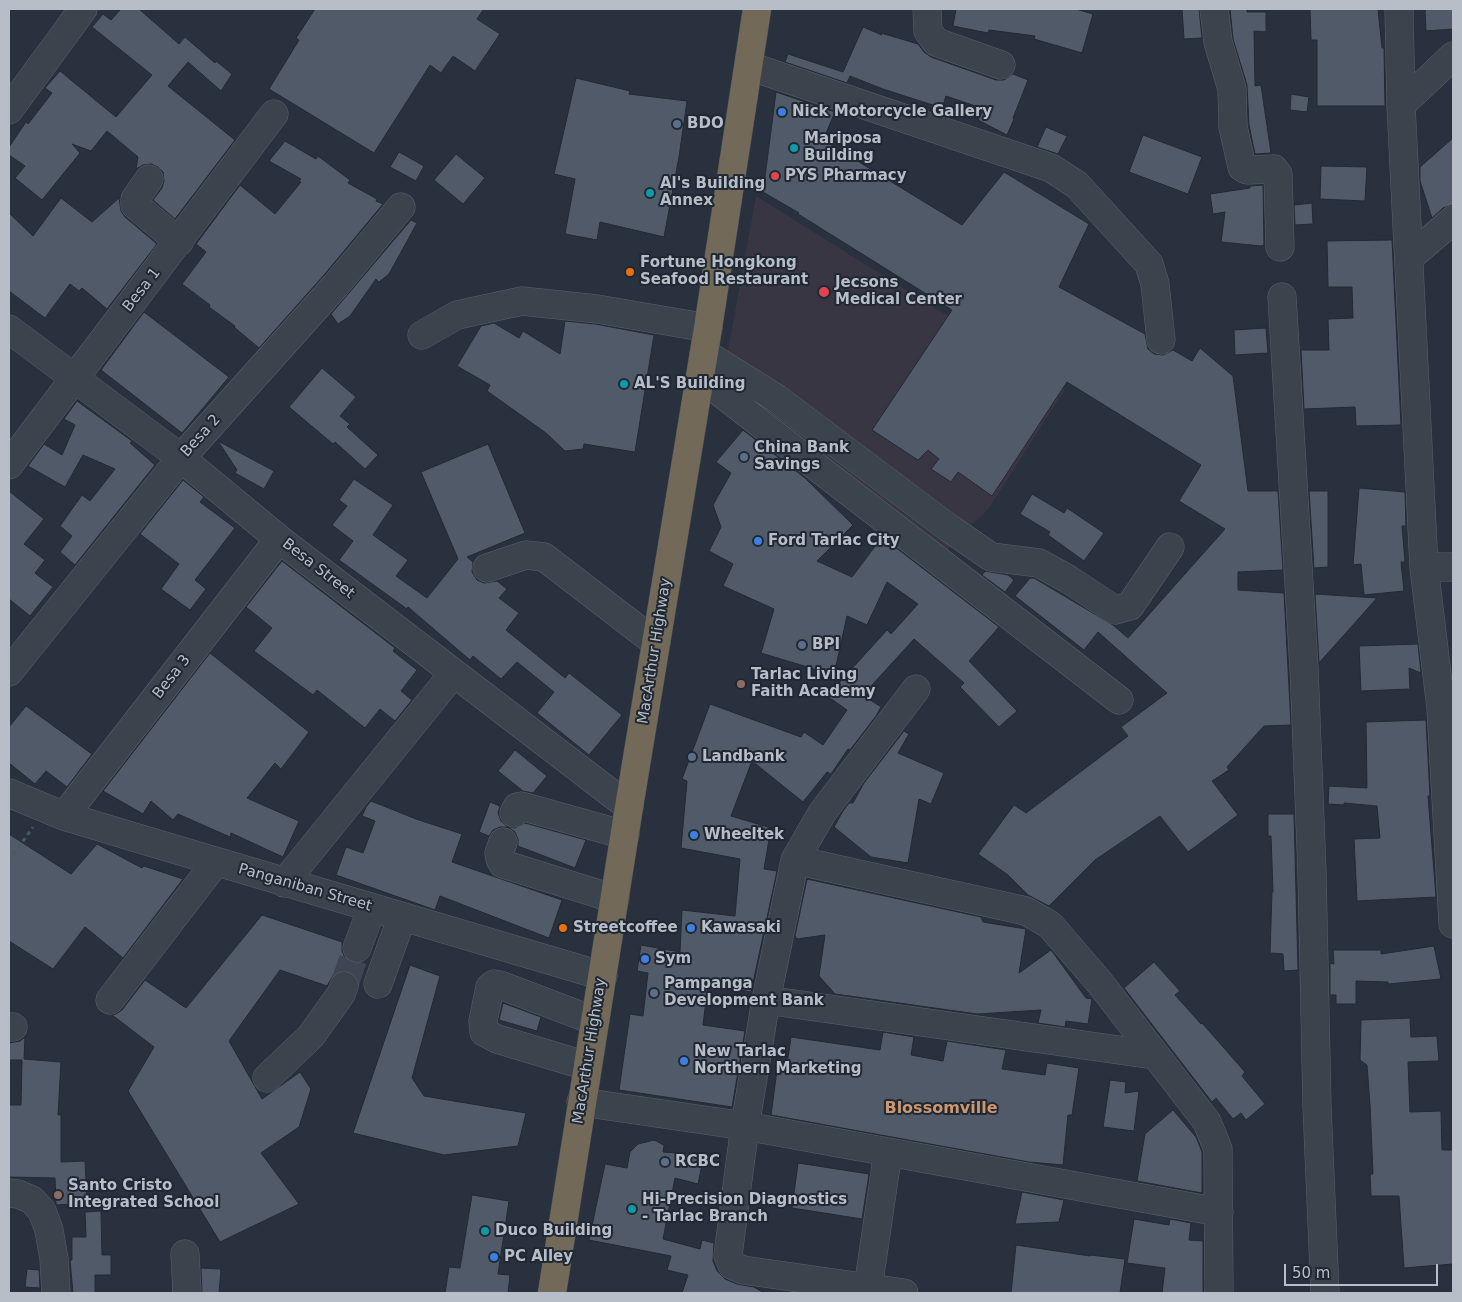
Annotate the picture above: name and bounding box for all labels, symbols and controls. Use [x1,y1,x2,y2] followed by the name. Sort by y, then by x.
[792,103,992,121] place label: Nick Motorcycle Gallery
[776,106,788,118] marker: Nick Motorcycle Gallery
[687,115,724,133] place label: BDO
[671,118,683,130] marker: BDO
[804,130,882,165] place label: Mariposa Building
[788,142,800,154] marker: Mariposa Building
[785,167,906,185] place label: PYS Pharmacy
[769,170,781,182] marker: PYS Pharmacy
[660,175,765,210] place label: Al's Building Annex
[644,187,656,199] marker: Al's Building Annex
[640,254,808,289] place label: Fortune Hongkong Seafood Restaurant
[119,264,165,316] street label: Besa 1
[624,266,636,278] marker: Fortune Hongkong Seafood Restaurant
[835,274,962,309] place label: Jecsons Medical Center
[817,285,831,299] marker: Jecsons Medical Center
[634,375,745,393] place label: AL'S Building
[618,378,630,390] marker: AL'S Building
[177,411,225,461] street label: Besa 2
[754,439,849,474] place label: China Bank Savings
[738,451,750,463] marker: China Bank Savings
[768,532,900,550] place label: Ford Tarlac City
[278,535,358,603] street label: Besa Street
[752,535,764,547] marker: Ford Tarlac City
[635,577,675,725] street label: MacArthur Highway
[812,636,840,654] place label: BPI
[796,639,808,651] marker: BPI
[149,651,195,703] street label: Besa 3
[751,666,876,701] place label: Tarlac Living Faith Academy
[735,678,747,690] marker: Tarlac Living Faith Academy
[702,748,785,766] place label: Landbank
[686,751,698,763] marker: Landbank
[704,826,784,844] place label: Wheeltek
[688,829,700,841] marker: Wheeltek
[236,860,374,916] street label: Panganiban Street
[573,919,678,937] place label: Streetcoffee
[701,919,781,937] place label: Kawasaki
[557,922,569,934] marker: Streetcoffee
[685,922,697,934] marker: Kawasaki
[655,950,691,968] place label: Sym
[639,953,651,965] marker: Sym
[664,975,824,1010] place label: Pampanga Development Bank
[570,977,610,1125] street label: MacArthur Highway
[648,987,660,999] marker: Pampanga Development Bank
[694,1043,861,1078] place label: New Tarlac Northern Marketing
[678,1055,690,1067] marker: New Tarlac Northern Marketing
[884,1099,998,1119] district label: Blossomville
[675,1153,720,1171] place label: RCBC
[659,1156,671,1168] marker: RCBC
[68,1177,219,1212] place label: Santo Cristo Integrated School
[52,1189,64,1201] marker: Santo Cristo Integrated School
[642,1191,847,1226] place label: Hi-Precision Diagnostics - Tarlac Branch
[626,1203,638,1215] marker: Hi-Precision Diagnostics - Tarlac Branch
[495,1222,612,1240] place label: Duco Building
[479,1225,491,1237] marker: Duco Building
[504,1248,573,1266] place label: PC Alley
[488,1251,500,1263] marker: PC Alley
[1287,1254,1441,1286] scale bar
[1292,1264,1330,1282] text: 50 m

